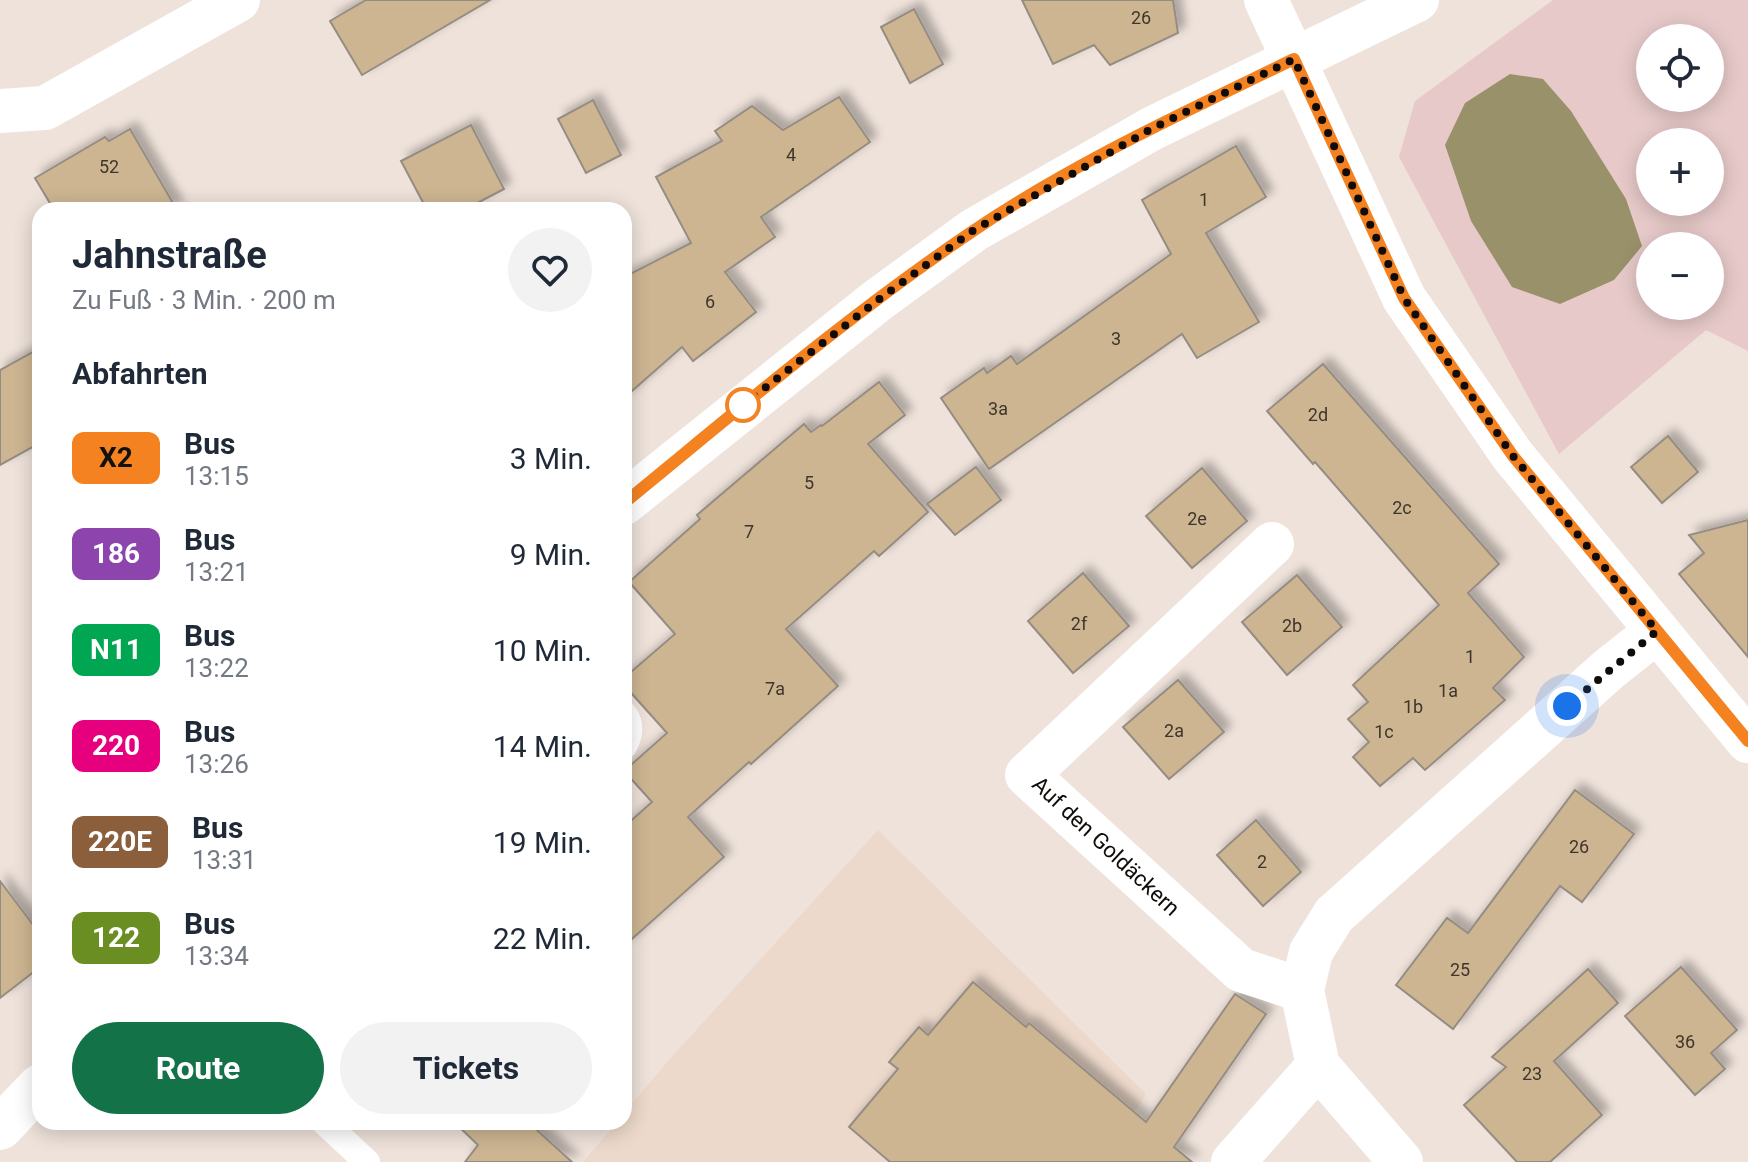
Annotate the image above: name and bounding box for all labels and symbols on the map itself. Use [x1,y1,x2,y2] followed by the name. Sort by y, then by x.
[1131,7,1151,28] house number: 26
[786,144,796,165] house number: 4
[99,156,119,177] house number: 52
[1199,189,1209,210] house number: 1
[705,291,715,312] house number: 6
[1111,328,1121,349] house number: 3
[726,388,760,422] unlabelled marker
[988,398,1008,419] house number: 3a
[1308,404,1328,425] house number: 2d
[804,472,814,493] house number: 5
[1392,497,1412,518] house number: 2c
[1187,508,1207,529] house number: 2e
[744,521,754,542] house number: 7
[1071,613,1088,634] house number: 2f
[1282,615,1302,636] house number: 2b
[1465,646,1475,667] house number: 1
[765,678,785,699] house number: 7a
[1438,680,1458,701] house number: 1a
[1547,686,1587,726] your location
[1403,696,1423,717] house number: 1b
[1164,720,1184,741] house number: 2a
[1374,721,1394,742] house number: 1c
[1027,771,1185,921] street label: Auf den Goldäckern
[1569,836,1589,857] house number: 26
[1257,851,1267,872] house number: 2
[1450,959,1470,980] house number: 25
[1675,1031,1695,1052] house number: 36
[1522,1063,1542,1084] house number: 23

